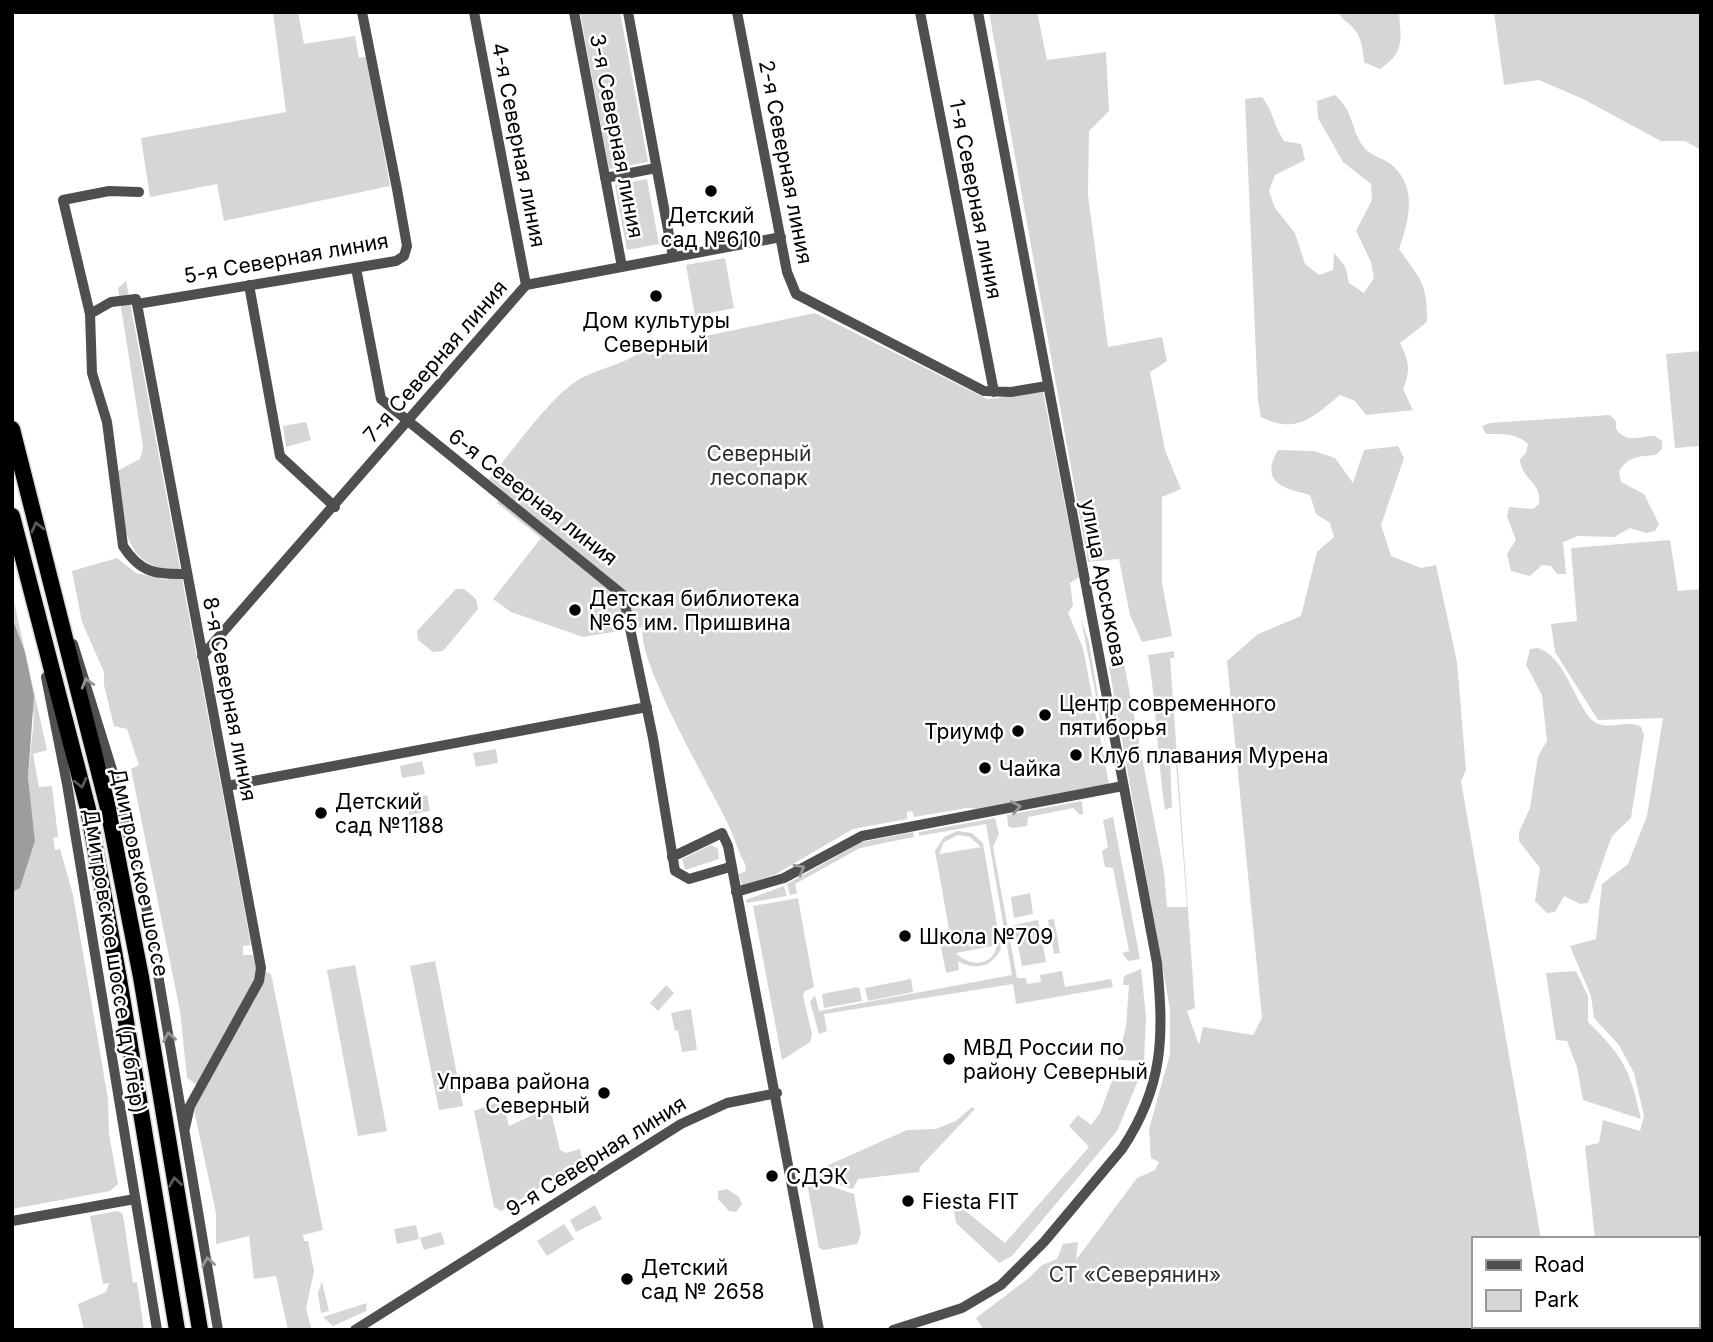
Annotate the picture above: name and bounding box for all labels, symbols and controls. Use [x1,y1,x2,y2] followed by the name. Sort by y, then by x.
[585,32,649,240] street label: 3-я Северная линия
[487,41,551,249] street label: 4-я Северная линия
[754,58,818,266] street label: 2-я Северная линия
[944,97,1008,301] street label: 1-я Северная линия
[703,183,719,199] marker: Детский сад №610
[661,203,761,252] place label: Детский сад №610
[182,228,390,288] street label: 5-я Северная линия
[358,275,512,447] street label: 7-я Северная линия
[648,288,664,304] marker: Дом культуры Северный
[582,308,730,357] place label: Дом культуры Северный
[444,423,622,571] street label: 6-я Северная линия
[707,441,811,490] park label: Северный лесопарк
[1076,497,1132,669] street label: улица Арсюкова
[31,521,45,533] one-way arrow
[589,586,800,635] place label: Детская библиотека №65 им. Пришвина
[198,595,262,803] street label: 8-я Северная линия
[567,602,583,618] marker: Детская библиотека №65 им. Пришвина
[81,678,96,690] one-way arrow
[1059,691,1276,740] place label: Центр современного пятиборья
[1037,707,1053,723] marker: Центр современного пятиборья
[924,719,1004,744] place label: Триумф
[1010,723,1026,739] marker: Триумф
[1090,743,1328,768] place label: Клуб плавания Мурена
[1068,747,1084,763] marker: Клуб плавания Мурена
[999,756,1061,781] place label: Чайка
[977,760,993,776] marker: Чайка
[106,765,174,979] street label: Дмитровское шоссе
[73,777,88,789] one-way arrow
[335,789,444,838] place label: Детский сад №1188
[1010,800,1022,815] one-way arrow
[313,805,329,821] marker: Детский сад №1188
[79,807,151,1115] street label: Дмитровское шоссе (дублёр)
[792,864,805,877] one-way arrow
[919,924,1053,949] place label: Школа №709
[897,928,913,944] marker: Школа №709
[162,1031,177,1043] one-way arrow
[963,1035,1148,1084] place label: МВД России по району Северный
[941,1051,957,1067] marker: МВД России по району Северный
[437,1069,590,1118] place label: Управа района Северный
[596,1085,612,1101] marker: Управа района Северный
[501,1090,691,1222] street label: 9-я Северная линия
[786,1164,848,1189] place label: СДЭК
[764,1168,780,1184] marker: СДЭК
[169,1176,184,1188] one-way arrow
[922,1189,1019,1214] place label: Fiesta FIT
[900,1193,916,1209] marker: Fiesta FIT
[1472,1237,1699,1328] legend
[1534,1252,1585,1277] text: Road
[641,1255,765,1304] place label: Детский сад № 2658
[200,1256,215,1268] one-way arrow
[1049,1262,1221,1287] park label: СТ «Северянин»
[619,1271,635,1287] marker: Детский сад № 2658
[1534,1287,1579,1312] text: Park

